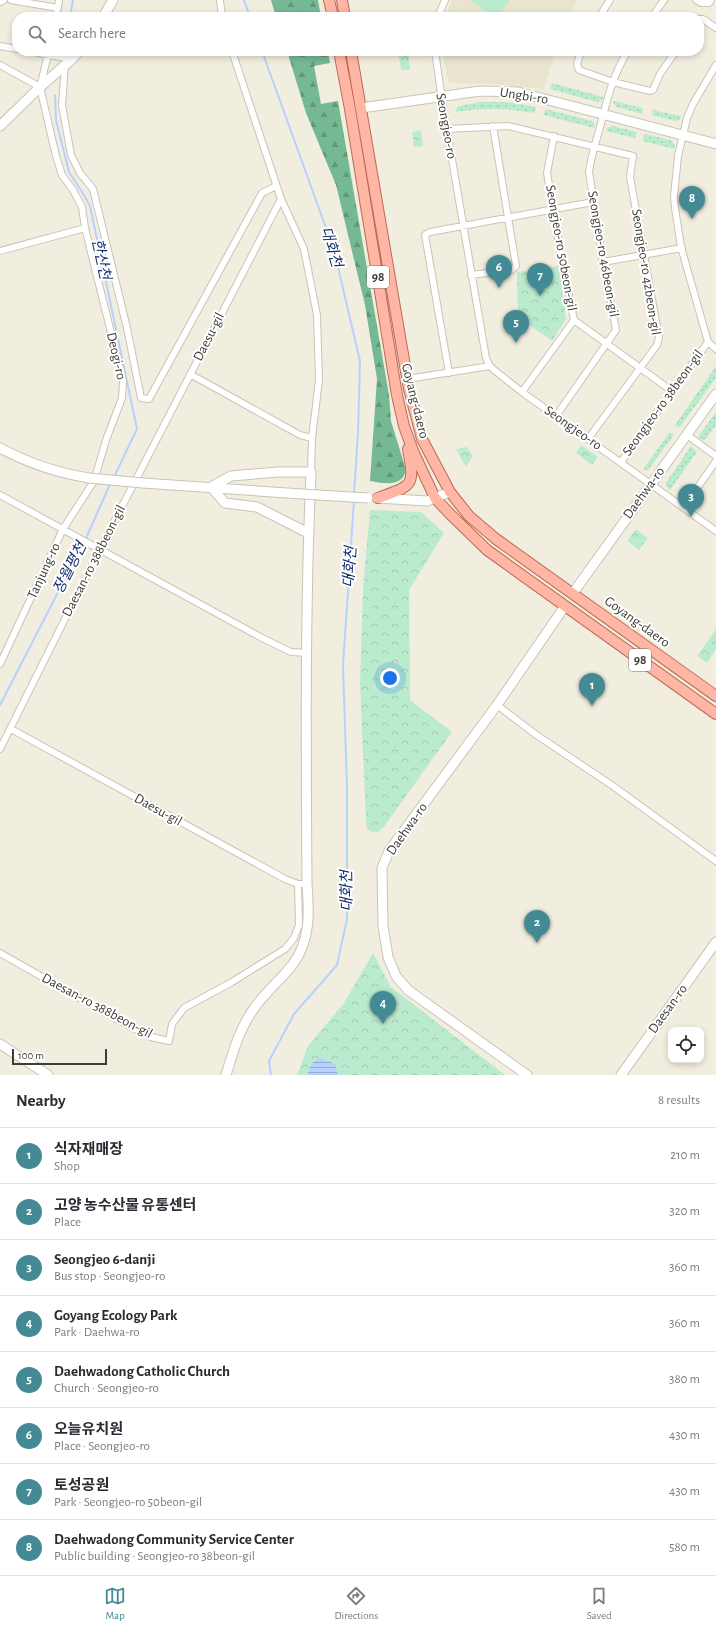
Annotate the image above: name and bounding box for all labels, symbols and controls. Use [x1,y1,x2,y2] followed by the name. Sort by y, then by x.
[12,12,704,56] search box
[26,23,48,45] icon: search
[58,26,126,41] text: Search here
[499,85,549,107] street label: Ungbi-ro
[433,92,459,160] street label: Seongjeo-ro
[543,184,579,312] street label: Seongjeo-ro 50beon-gil
[679,186,705,219] pin: 8
[585,190,621,318] street label: Seongjeo-ro 46beon-gil
[629,208,663,336] street label: Seongjeo-ro 42beon-gil
[318,225,346,271] water label: 대화천
[89,237,114,283] water label: 한산천
[486,255,512,288] pin: 6
[527,263,553,296] pin: 7
[367,266,389,288] road number: 98
[503,310,529,343] pin: 5
[191,311,227,363] street label: Daesu-gil
[104,331,128,381] street label: Deogi-ro
[620,348,706,458] street label: Seongjeo-ro 38beon-gil
[399,362,431,440] street label: Goyang-daero
[542,403,604,453] street label: Seongjeo-ro
[621,464,667,522] street label: Daehwa-ro
[678,484,704,517] pin: 3
[60,503,128,619] street label: Daesan-ro 388beon-gil
[50,538,90,596] water label: 장월평천
[25,541,63,601] street label: Tanjung-ro
[340,544,359,588] water label: 대화천
[602,594,672,650] street label: Goyang-daero
[629,649,651,671] road number: 98
[380,668,400,688] your location
[579,673,605,706] pin: 1
[132,791,184,829] street label: Daesu-gil
[384,800,430,858] street label: Daehwa-ro
[338,868,355,912] water label: 대화천
[524,910,550,943] pin: 2
[39,971,155,1041] street label: Daesan-ro 388beon-gil
[646,982,690,1036] street label: Daesan-ro
[370,991,396,1024] pin: 4
[668,1027,704,1063] map controls
[668,1027,704,1063] button: locate
[12,1047,107,1066] scale bar
[18,1050,44,1061] text: 100 m
[16,1092,66,1109] text: Nearby
[658,1094,700,1107] text: 8 results
[54,1142,123,1157] text: 식자재매장
[27,1149,31,1162] text: 1
[670,1149,700,1162] text: 210 m
[54,1160,80,1173] text: Shop
[54,1198,197,1213] text: 고양 농수산물 유통센터
[26,1205,32,1218] text: 2
[669,1205,700,1218] text: 320 m
[54,1216,81,1229] text: Place
[54,1252,155,1267] text: Seongjeo 6-danji
[26,1261,32,1274] text: 3
[669,1261,700,1274] text: 360 m
[54,1270,165,1283] text: Bus stop · Seongjeo-ro
[54,1308,177,1323] text: Goyang Ecology Park
[26,1317,32,1330] text: 4
[669,1317,700,1330] text: 360 m
[54,1326,140,1339] text: Park · Daehwa-ro
[54,1364,230,1379] text: Daehwadong Catholic Church
[26,1373,32,1386] text: 5
[669,1373,700,1386] text: 380 m
[54,1382,159,1395] text: Church · Seongjeo-ro
[54,1422,123,1437] text: 오늘유치원
[26,1429,32,1442] text: 6
[669,1429,700,1442] text: 430 m
[54,1440,150,1453] text: Place · Seongjeo-ro
[54,1478,109,1493] text: 토성공원
[26,1485,32,1498] text: 7
[669,1485,700,1498] text: 430 m
[54,1496,202,1509] text: Park · Seongjeo-ro 50beon-gil
[54,1532,294,1547] text: Daehwadong Community Service Center
[26,1541,32,1554] text: 8
[669,1541,700,1554] text: 580 m
[54,1550,255,1563] text: Public building · Seongjeo-ro 38beon-gil
[104,1585,126,1622] tab: Map
[334,1585,378,1622] tab: Directions
[587,1585,612,1622] tab: Saved

